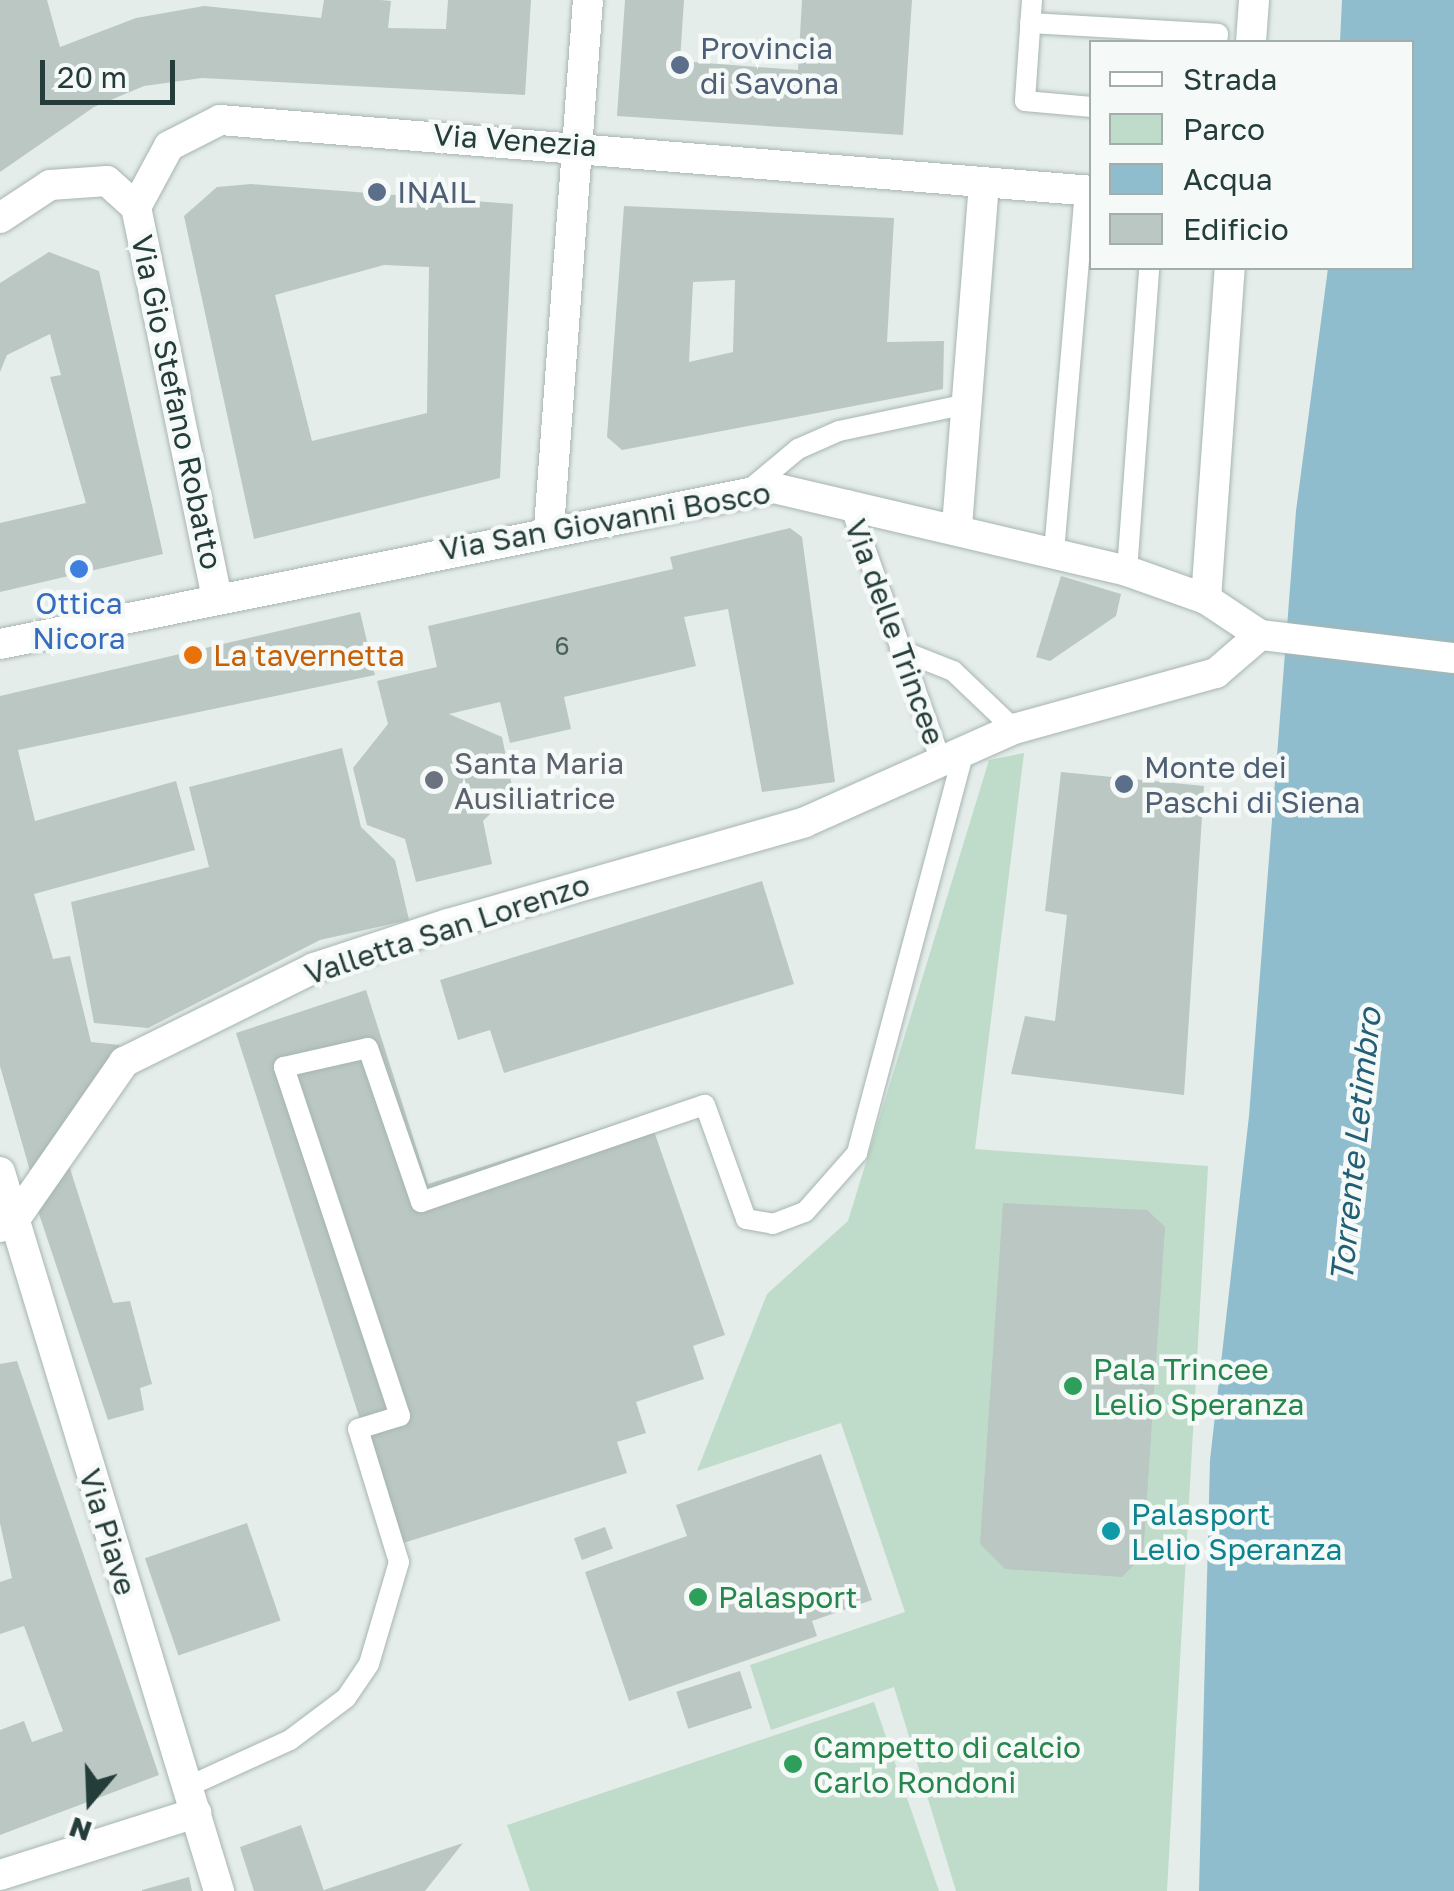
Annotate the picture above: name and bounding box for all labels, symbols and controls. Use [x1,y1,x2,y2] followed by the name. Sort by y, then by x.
[700,30,839,100] place label: Provincia di Savona
[45,40,180,102] scale bar
[1089,40,1414,270] legend
[669,54,691,76] marker: Provincia di Savona
[57,59,127,95] text: 20 m
[1183,61,1277,97] text: Strada
[1183,111,1265,147] text: Parco
[432,116,598,164] street label: Via Venezia
[1183,161,1273,197] text: Acqua
[397,174,476,210] place label: INAIL
[366,181,388,203] marker: INAIL
[1183,211,1289,247] text: Edificio
[124,231,230,573] street label: Via Gio Stefano Robatto
[437,474,773,568] street label: Via San Giovanni Bosco
[837,514,953,750] street label: Via delle Trincee
[68,558,90,580] marker: Ottica Nicora
[32,585,126,656] place label: Ottica Nicora
[554,631,570,661] house number: 6
[213,637,405,673] place label: La tavernetta
[182,644,204,666] marker: La tavernetta
[454,745,624,816] place label: Santa Maria Ausiliatrice
[1144,749,1361,820] place label: Monte dei Paschi di Siena
[423,769,445,791] marker: Santa Maria Ausiliatrice
[1113,773,1135,795] marker: Monte dei Paschi di Siena
[300,866,594,992] street label: Valletta San Lorenzo
[1322,1006,1388,1284] water label: Torrente Letimbro
[1093,1351,1304,1422] place label: Pala Trincee Lelio Speranza
[1062,1375,1084,1397] marker: Pala Trincee Lelio Speranza
[72,1464,144,1600] street label: Via Piave
[1131,1496,1342,1566] place label: Palasport Lelio Speranza
[1100,1520,1122,1542] marker: Palasport Lelio Speranza
[718,1579,857,1615] place label: Palasport
[687,1586,709,1608] marker: Palasport
[813,1729,1081,1800] place label: Campetto di calcio Carlo Rondoni
[40,1751,140,1851] north arrow
[782,1753,804,1775] marker: Campetto di calcio Carlo Rondoni
[65,1811,96,1849] text: N

